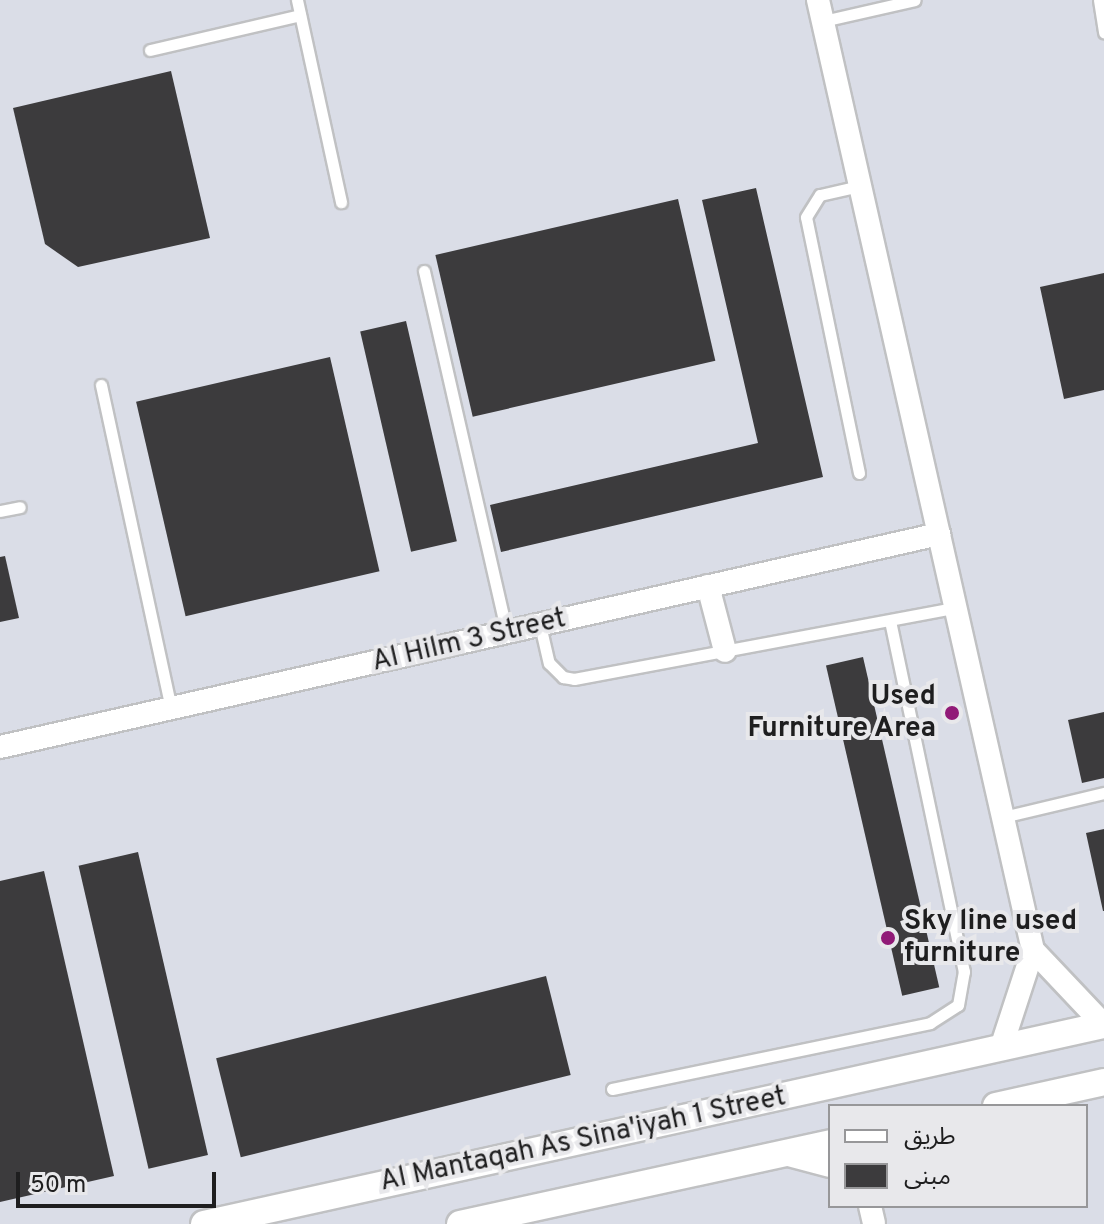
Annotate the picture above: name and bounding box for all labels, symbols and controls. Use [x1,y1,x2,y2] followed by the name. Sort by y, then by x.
[369,602,569,680] street label: Al Hilm 3 Street
[746,680,936,746] place label: Used Furniture Area
[943,704,961,722] marker: Used Furniture Area
[904,905,1077,971] place label: Sky line used furniture
[879,929,897,947] marker: Sky line used furniture
[376,1080,790,1200] street label: Al Mantaqah As Sina'iyah 1 Street
[828,1104,1088,1208] legend
[904,1123,956,1153] text: طريق
[20,1156,220,1206] scale bar
[904,1163,951,1193] text: مبنى
[30,1171,86,1201] text: 50 m

